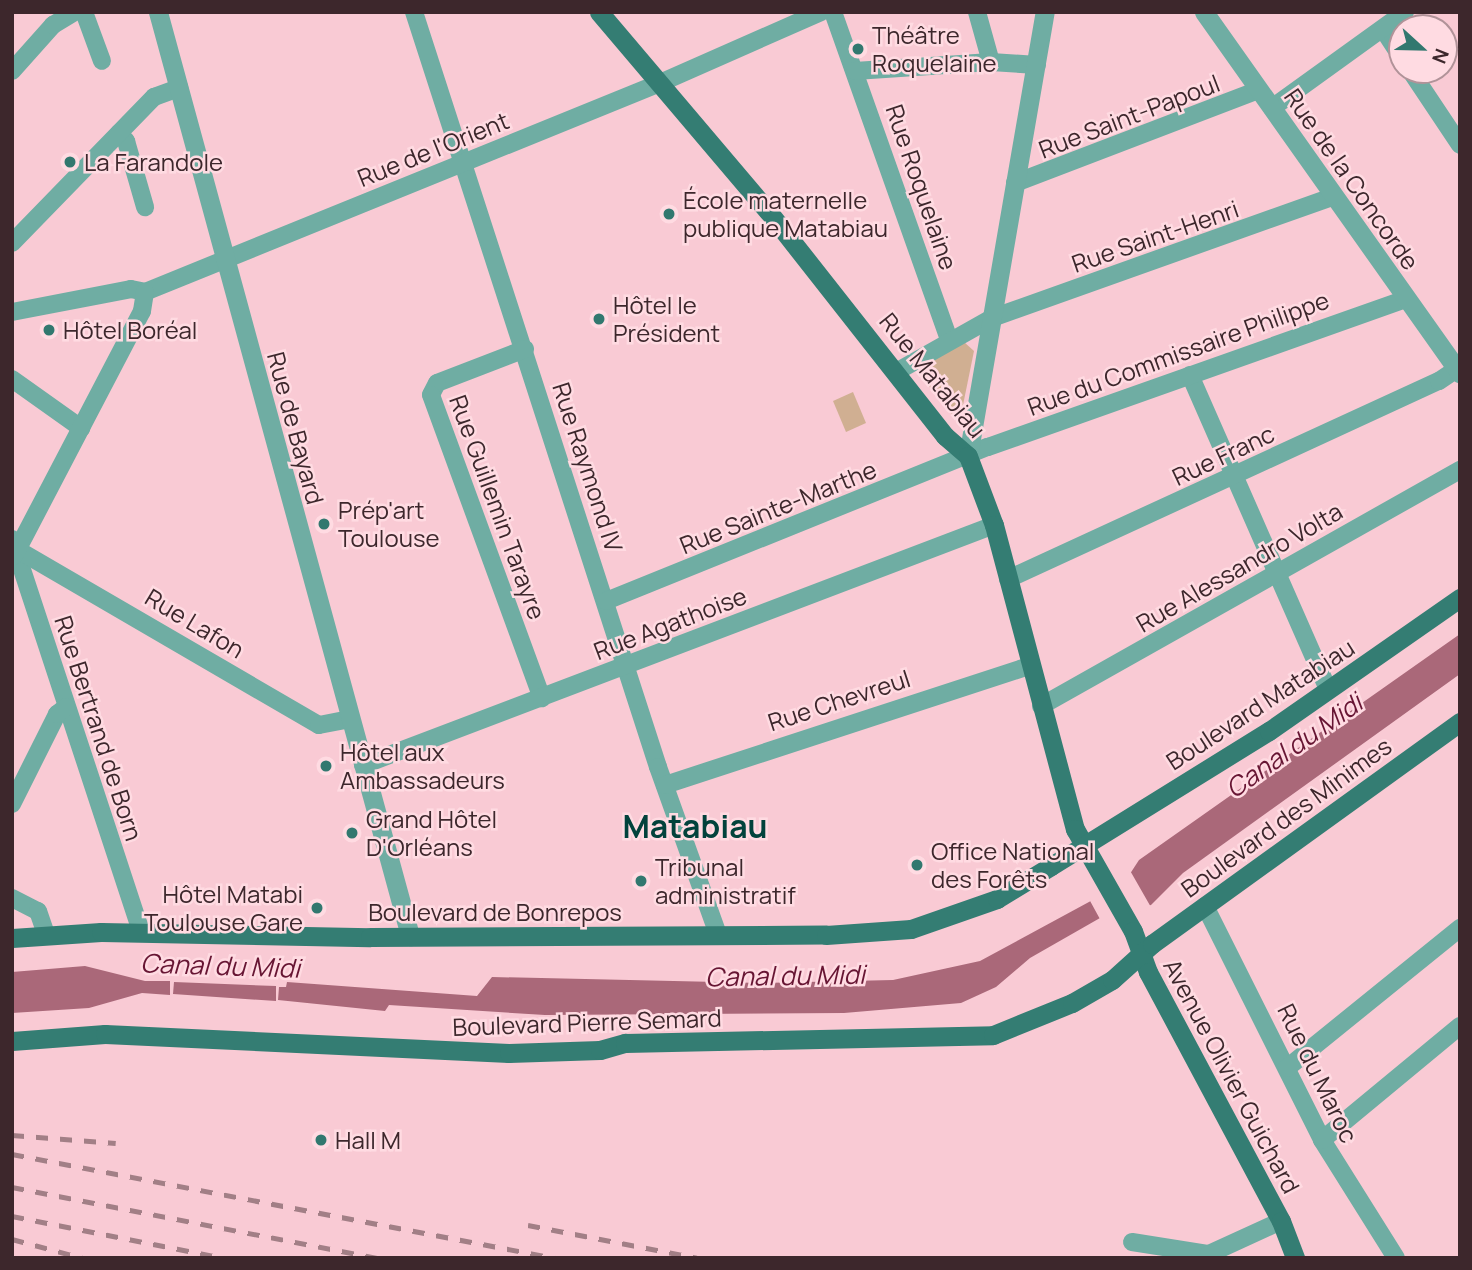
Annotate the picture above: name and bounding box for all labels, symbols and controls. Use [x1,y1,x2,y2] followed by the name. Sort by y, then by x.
[1388,14,1458,84] north arrow
[872,21,997,77] place label: Théâtre Roquelaine
[850,41,866,57] marker: Théâtre Roquelaine
[1426,45,1455,67] text: N
[1034,68,1224,164] street label: Rue Saint-Papoul
[1279,83,1425,275] street label: Rue de la Concorde
[880,101,964,273] street label: Rue Roquelaine
[353,106,513,192] street label: Rue de l'Orient
[84,148,223,176] place label: La Farandole
[62,154,78,170] marker: La Farandole
[683,186,888,242] place label: École maternelle publique Matabiau
[1068,194,1242,278] street label: Rue Saint-Henri
[661,206,677,222] marker: École maternelle publique Matabiau
[1023,285,1333,421] street label: Rue du Commissaire Philippe
[613,291,720,347] place label: Hôtel le Président
[874,307,992,443] street label: Rue Matabiau
[591,311,607,327] marker: Hôtel le Président
[63,316,197,344] place label: Hôtel Boréal
[41,322,57,338] marker: Hôtel Boréal
[262,349,330,507] street label: Rue de Bayard
[547,379,629,555] street label: Rue Raymond IV
[444,391,552,623] street label: Rue Guillemin Tarayre
[1167,419,1279,491] street label: Rue Franc
[675,454,881,560] street label: Rue Sainte-Marthe
[338,496,440,552] place label: Prép'art Toulouse
[1131,496,1347,638] street label: Rue Alessandro Volta
[316,516,332,532] marker: Prép'art Toulouse
[590,581,750,665] street label: Rue Agathoise
[140,582,250,664] street label: Rue Lafon
[49,612,149,844] street label: Rue Bertrand de Born
[1161,632,1359,776] street label: Boulevard Matabiau
[764,663,914,737] street label: Rue Chevreul
[1220,687,1368,805] water label: Canal du Midi
[1175,731,1397,903] street label: Boulevard des Minimes
[340,738,505,794] place label: Hôtel aux Ambassadeurs
[318,758,334,774] marker: Hôtel aux Ambassadeurs
[366,805,497,861] place label: Grand Hôtel D'Orléans
[622,807,768,845] district label: Matabiau
[344,825,360,841] marker: Grand Hôtel D'Orléans
[931,837,1094,893] place label: Office National des Forêts
[655,853,796,909] place label: Tribunal administratif
[909,857,925,873] marker: Office National des Forêts
[633,873,649,889] marker: Tribunal administratif
[144,880,303,936] place label: Hôtel Matabi Toulouse Gare
[368,898,622,926] street label: Boulevard de Bonrepos
[309,900,325,916] marker: Hôtel Matabi Toulouse Gare
[140,948,300,984] water label: Canal du Midi
[1158,954,1306,1198] street label: Avenue Olivier Guichard
[705,959,865,993] water label: Canal du Midi
[1272,999,1364,1147] street label: Rue du Maroc
[452,1003,722,1041] street label: Boulevard Pierre Semard
[335,1126,401,1154] place label: Hall M
[313,1132,329,1148] marker: Hall M

